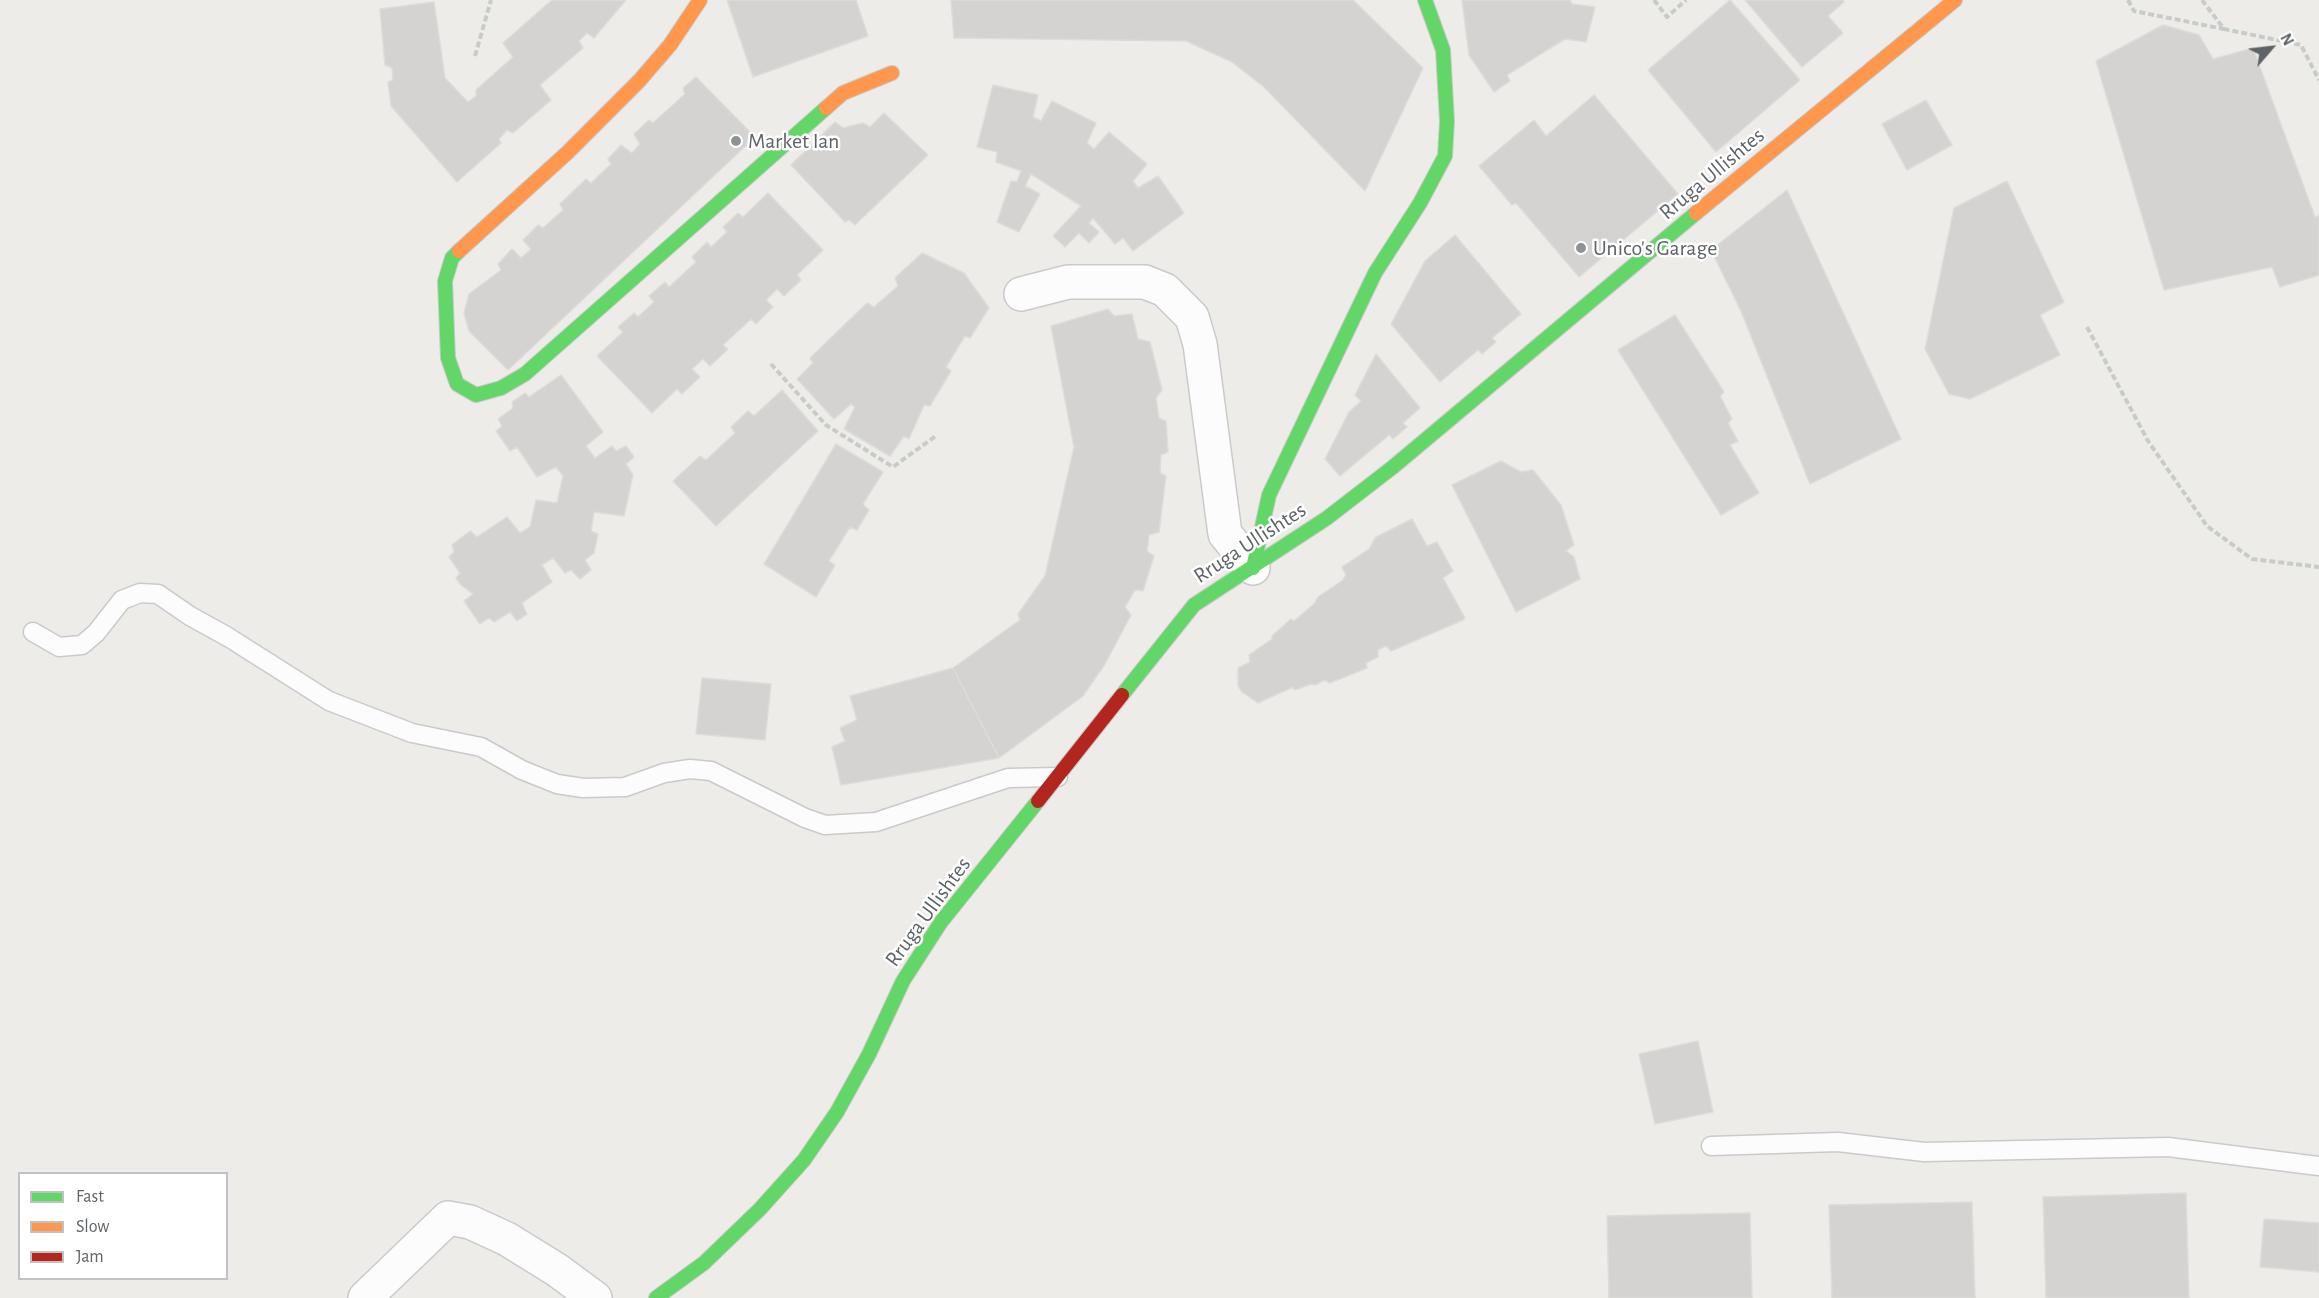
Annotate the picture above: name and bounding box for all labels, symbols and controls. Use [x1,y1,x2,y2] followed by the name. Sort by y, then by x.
[2241,18,2301,78] north arrow
[2277,31,2297,48] text: N
[1654,122,1770,226] street label: Rruga Ullishtes
[748,128,839,154] place label: Market Ian
[729,134,743,148] marker: Market Ian
[1593,235,1717,261] place label: Unico's Garage
[1574,241,1588,255] marker: Unico's Garage
[1189,497,1311,589] street label: Rruga Ullishtes
[879,852,977,972] street label: Rruga Ullishtes
[18,1172,228,1280] legend
[76,1188,104,1206] text: Fast
[76,1218,109,1236] text: Slow
[76,1248,104,1266] text: Jam

